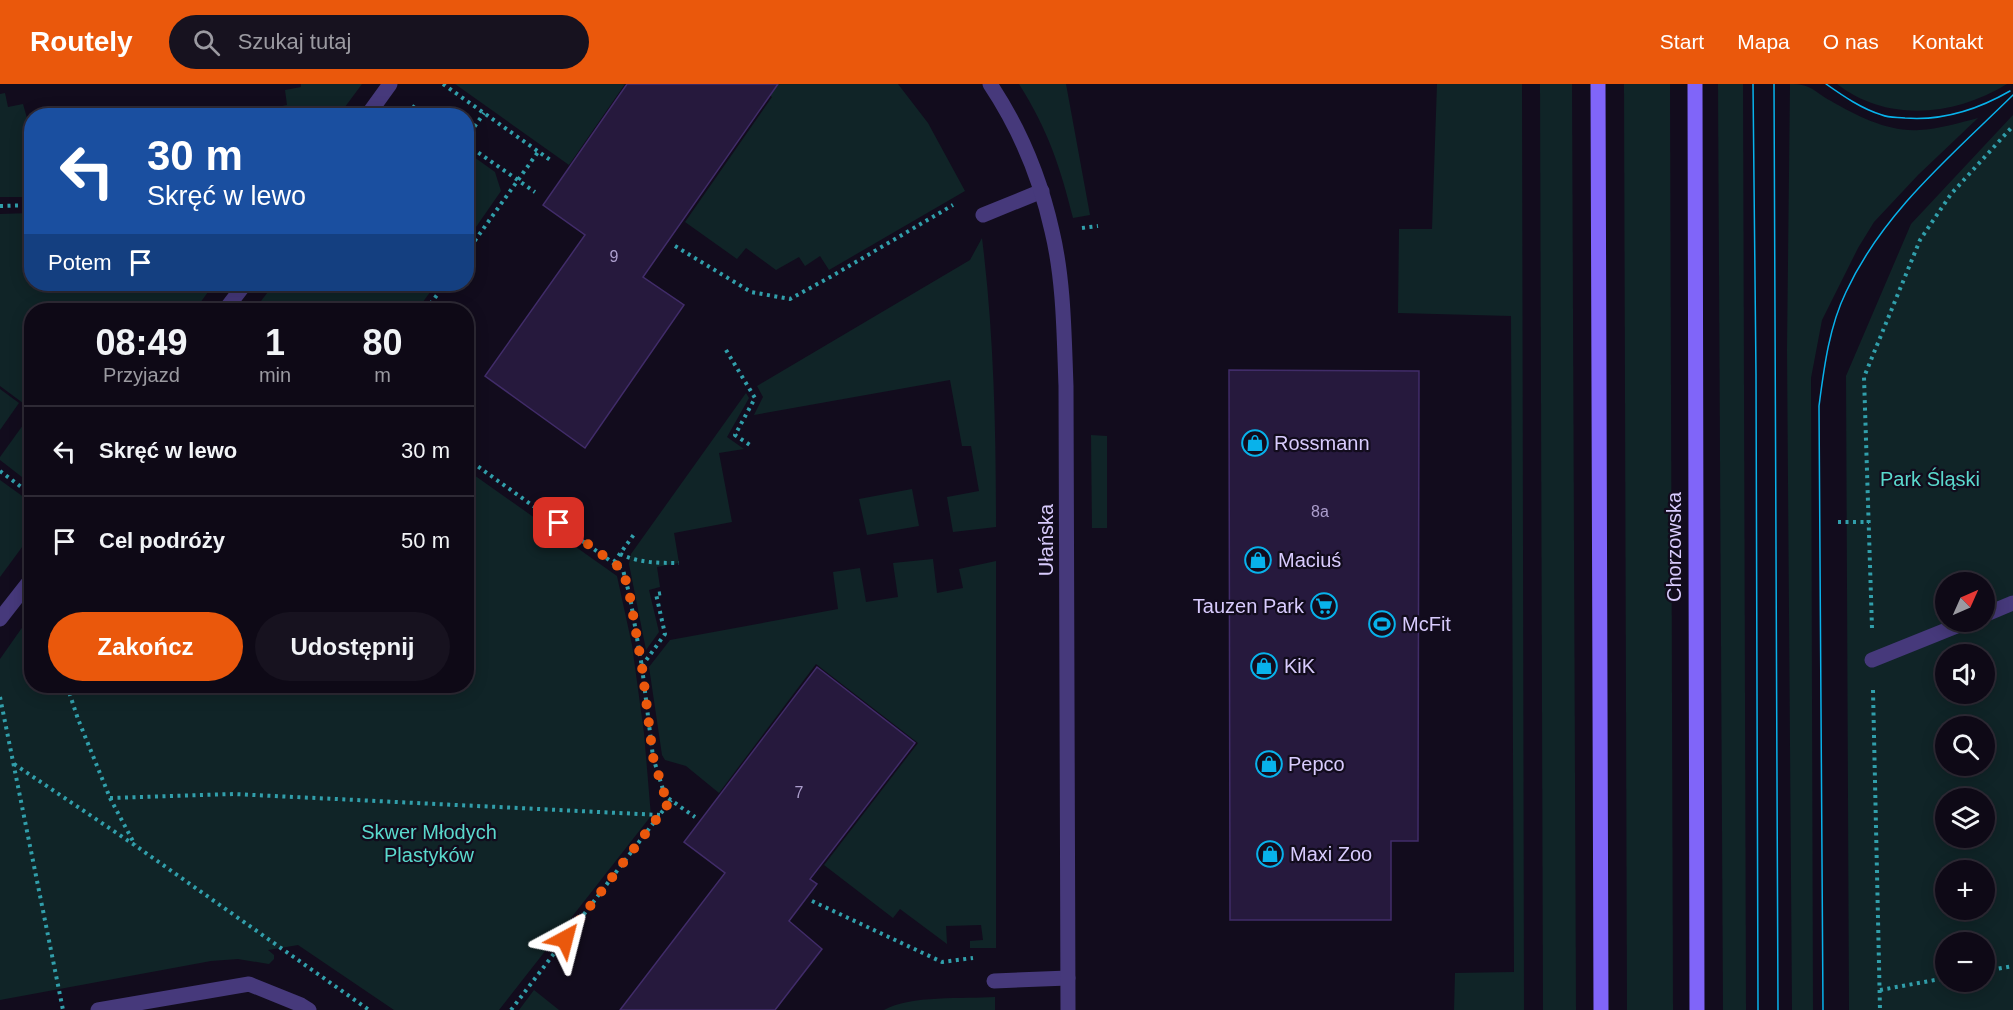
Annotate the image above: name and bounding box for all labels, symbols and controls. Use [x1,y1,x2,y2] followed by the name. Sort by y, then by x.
[169,15,589,69] search box
[30,26,133,57] text: Routely
[190,26,223,59] icon: search
[238,29,351,54] text: Szukaj tutaj
[1660,30,1704,53] text: Start
[1737,30,1790,53] text: Mapa
[1823,30,1879,53] text: O nas
[1912,30,1983,53] text: Kontakt
[48,132,126,210] icon: left
[147,132,243,179] text: 30 m
[147,181,306,211] text: Skręć w lewo
[124,246,157,279] icon: arrive
[610,248,619,265] house number: 9
[48,250,112,275] text: Potem
[95,322,187,363] text: 08:49
[265,322,285,363] text: 1
[363,322,403,363] text: 80
[103,364,180,386] text: Przyjazd
[259,364,291,386] text: min
[374,364,391,386] text: m
[1240,428,1270,458] shop icon: Rossmann
[1274,432,1370,454] place label: Rossmann
[48,435,81,468] icon: left
[99,438,237,463] text: Skręć w lewo
[401,438,450,463] text: 30 m
[1880,467,1980,490] park label: Park Śląski
[1663,491,1685,602] street label: Chorzowska
[533,497,584,548] pin
[1035,503,1057,576] street label: Ułańska
[1311,503,1329,520] house number: 8a
[542,506,575,539] icon: arrive
[48,525,81,558] icon: arrive
[99,528,225,553] text: Cel podróży
[401,528,450,553] text: 50 m
[1243,545,1273,575] shop icon: Maciuś
[1278,549,1341,571] place label: Maciuś
[1935,572,1995,632] north arrow
[1935,572,1995,992] map controls
[1309,591,1339,621] supermarket icon: Tauzen Park
[1193,595,1305,617] place label: Tauzen Park
[1367,609,1397,639] sports icon: McFit
[48,612,243,681] button: Zakończ
[255,612,450,681] button: Udostępnij
[1402,613,1451,635] place label: McFit
[1935,644,1995,704] button: sound
[1249,651,1279,681] shop icon: KiK
[1284,655,1316,677] place label: KiK
[1935,716,1995,776] button: search
[1254,749,1284,779] shop icon: Pepco
[1288,753,1345,775] place label: Pepco
[795,784,804,801] house number: 7
[1935,788,1995,848] button: layers
[361,821,497,866] park label: Skwer Młodych Plastyków
[1255,839,1285,869] shop icon: Maxi Zoo
[1290,843,1372,865] place label: Maxi Zoo
[1935,860,1995,920] button: +
[533,907,597,971] position arrow
[1935,932,1995,992] button: −

